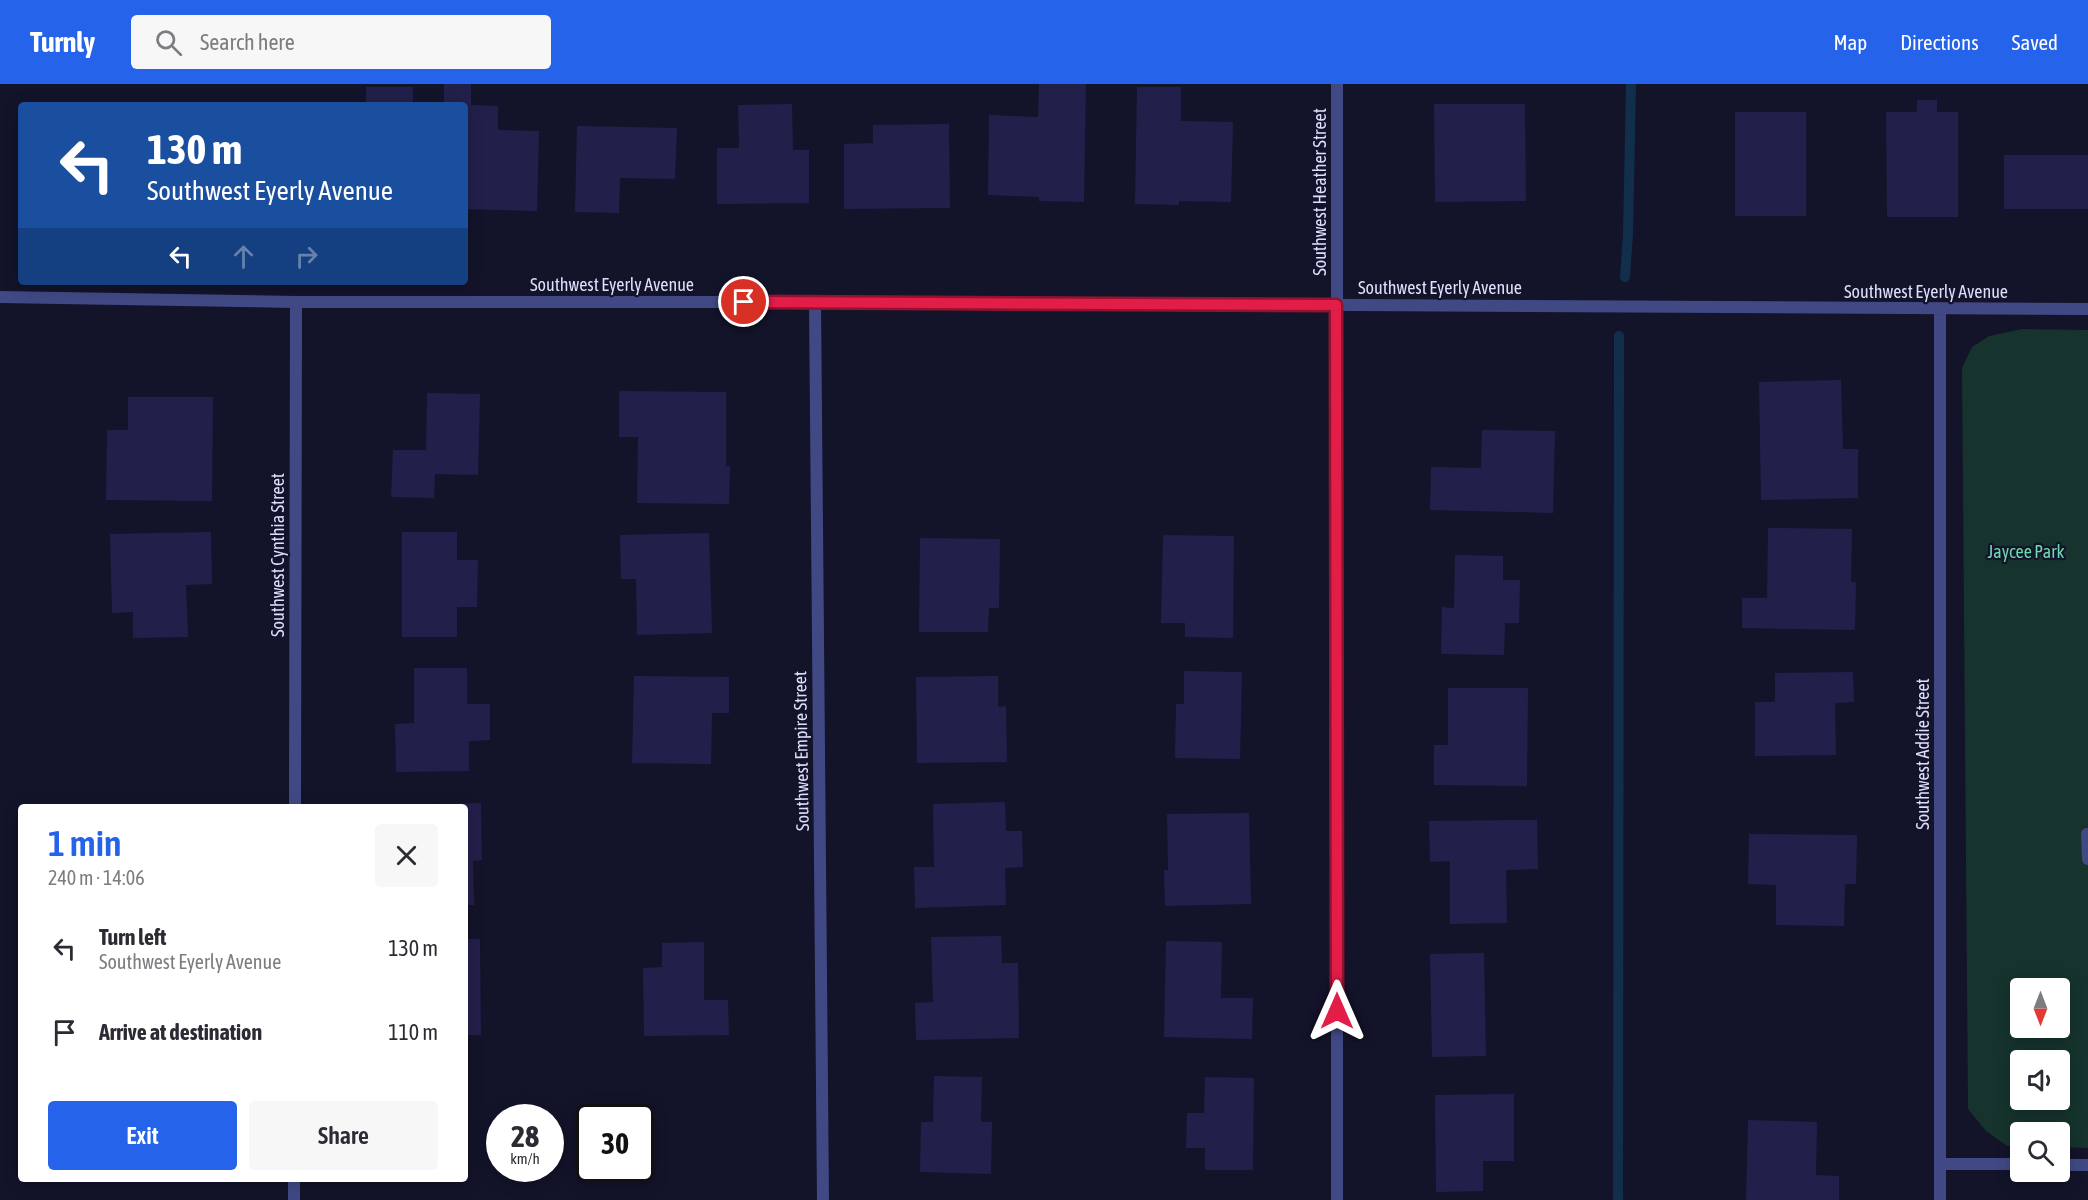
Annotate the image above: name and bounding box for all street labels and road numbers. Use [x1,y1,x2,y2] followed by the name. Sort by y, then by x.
[1309,108,1330,276] street label: Southwest Heather Street
[530,274,694,295] street label: Southwest Eyerly Avenue
[1358,277,1522,298] street label: Southwest Eyerly Avenue
[1844,281,2008,302] street label: Southwest Eyerly Avenue
[267,473,288,637] street label: Southwest Cynthia Street
[789,671,813,831] street label: Southwest Empire Street
[1912,678,1933,830] street label: Southwest Addie Street

